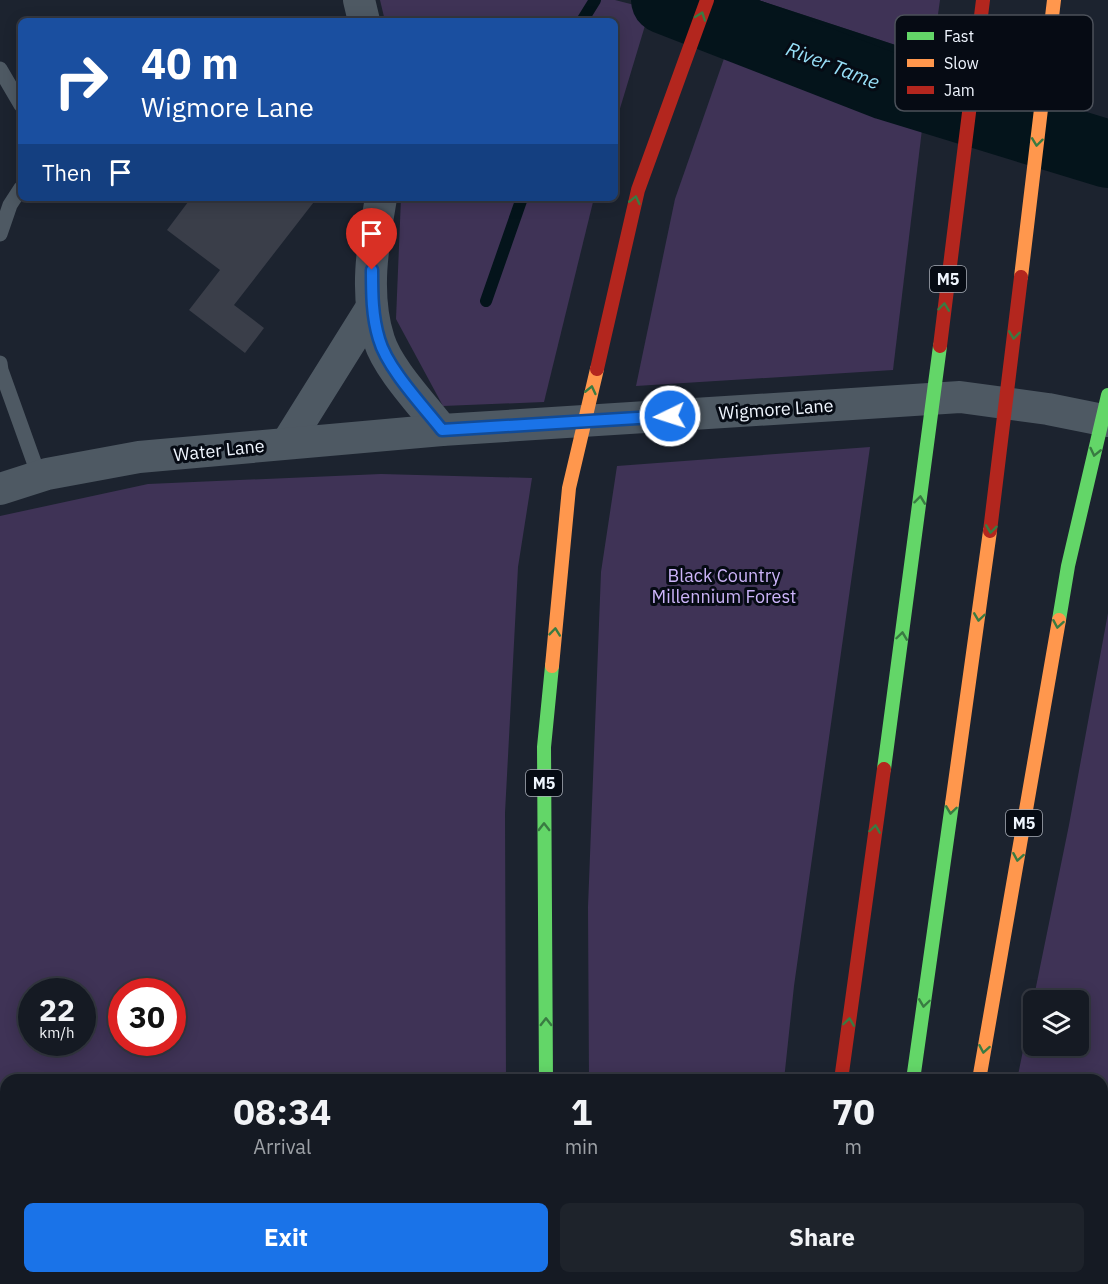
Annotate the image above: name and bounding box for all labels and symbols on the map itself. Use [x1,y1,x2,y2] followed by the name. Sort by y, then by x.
[694,12,706,23] one-way arrow
[895,15,1093,111] legend
[944,26,974,46] text: Fast
[782,35,884,95] water label: River Tame
[944,53,979,73] text: Slow
[944,80,975,100] text: Jam
[1031,137,1044,146] one-way arrow
[628,195,641,205] one-way arrow
[346,208,397,270] pin
[930,266,966,292] road number: M5
[937,302,950,311] one-way arrow
[1008,331,1021,340] one-way arrow
[638,384,702,448] position arrow
[584,385,597,395] one-way arrow
[718,394,834,424] street label: Wigmore Lane
[172,434,266,466] street label: Water Lane
[1089,447,1102,457] one-way arrow
[913,496,926,505] one-way arrow
[985,524,998,533] one-way arrow
[652,564,796,608] park label: Black Country Millennium Forest
[974,612,986,621] one-way arrow
[1052,618,1065,628] one-way arrow
[548,628,561,637] one-way arrow
[895,631,907,640] one-way arrow
[526,770,562,796] road number: M5
[946,805,958,814] one-way arrow
[1006,810,1042,836] road number: M5
[538,822,550,831] one-way arrow
[869,824,881,833] one-way arrow
[1012,852,1025,862] one-way arrow
[108,978,186,1056] speed limit sign: 30
[918,998,930,1007] one-way arrow
[540,1017,552,1026] one-way arrow
[842,1017,854,1027] one-way arrow
[979,1045,991,1054] one-way arrow

